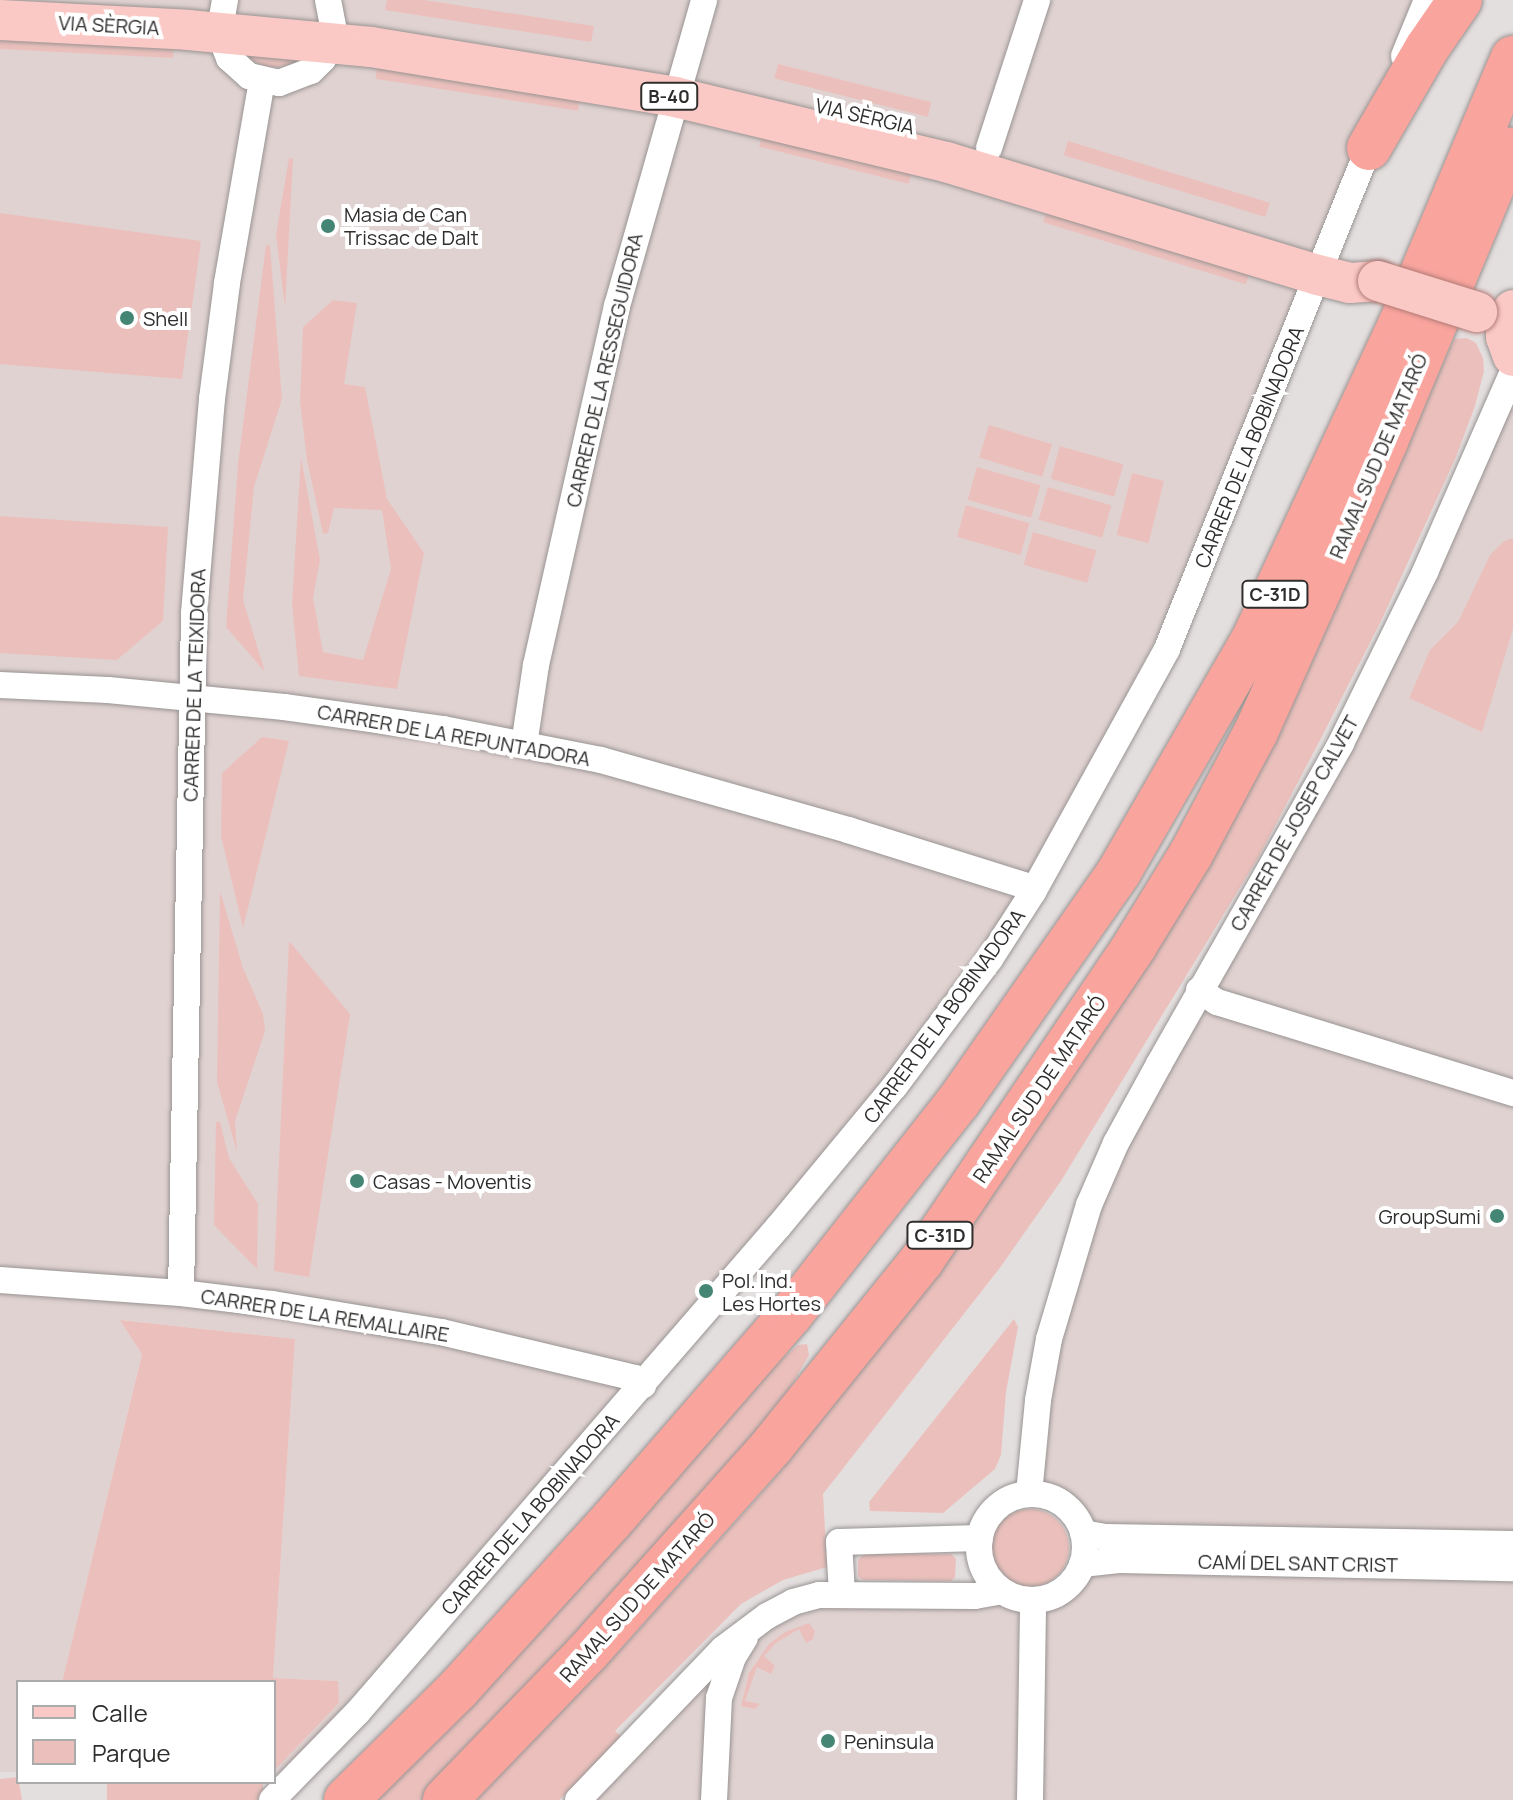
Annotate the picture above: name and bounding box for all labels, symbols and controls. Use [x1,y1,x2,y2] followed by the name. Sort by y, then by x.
[58,10,160,40] street label: VIA SÈRGIA
[639,82,699,110] road number: B-40
[813,93,917,139] street label: VIA SÈRGIA
[344,202,479,249] place label: Masia de Can Trissac de Dalt
[319,217,337,235] marker: Masia de Can Trissac de Dalt
[561,231,647,509] street label: CARRER DE LA RESSEGUIDORA
[143,306,188,330] place label: Shell
[118,309,136,327] marker: Shell
[1189,323,1309,571] street label: CARRER DE LA BOBINADORA
[1324,350,1432,562] street label: RAMAL SUD DE MATARÓ
[178,568,210,802] street label: CARRER DE LA TEIXIDORA
[1241,580,1309,608] road number: C-31D
[316,699,592,771] street label: CARRER DE LA REPUNTADORA
[1225,711,1363,935] street label: CARRER DE JOSEP CALVET
[858,904,1030,1128] street label: CARRER DE LA BOBINADORA
[967,991,1111,1187] street label: RAMAL SUD DE MATARÓ
[373,1169,531,1193] place label: Casas - Moventis
[348,1172,366,1190] marker: Casas - Moventis
[1379,1204,1481,1228] place label: GroupSumi
[1488,1207,1506,1225] marker: GroupSumi
[906,1221,974,1249] road number: C-31D
[722,1268,821,1315] place label: Pol. Ind. Les Hortes
[697,1282,715,1300] marker: Pol. Ind. Les Hortes
[199,1284,451,1346] street label: CARRER DE LA REMALLAIRE
[436,1408,624,1620] street label: CARRER DE LA BOBINADORA
[554,1507,720,1687] street label: RAMAL SUD DE MATARÓ
[1197,1549,1399,1577] street label: CAMÍ DEL SANT CRIST
[16,1680,276,1784] legend
[92,1696,148,1729] text: Calle
[844,1729,934,1753] place label: Peninsula
[819,1732,837,1750] marker: Peninsula
[92,1736,170,1769] text: Parque

